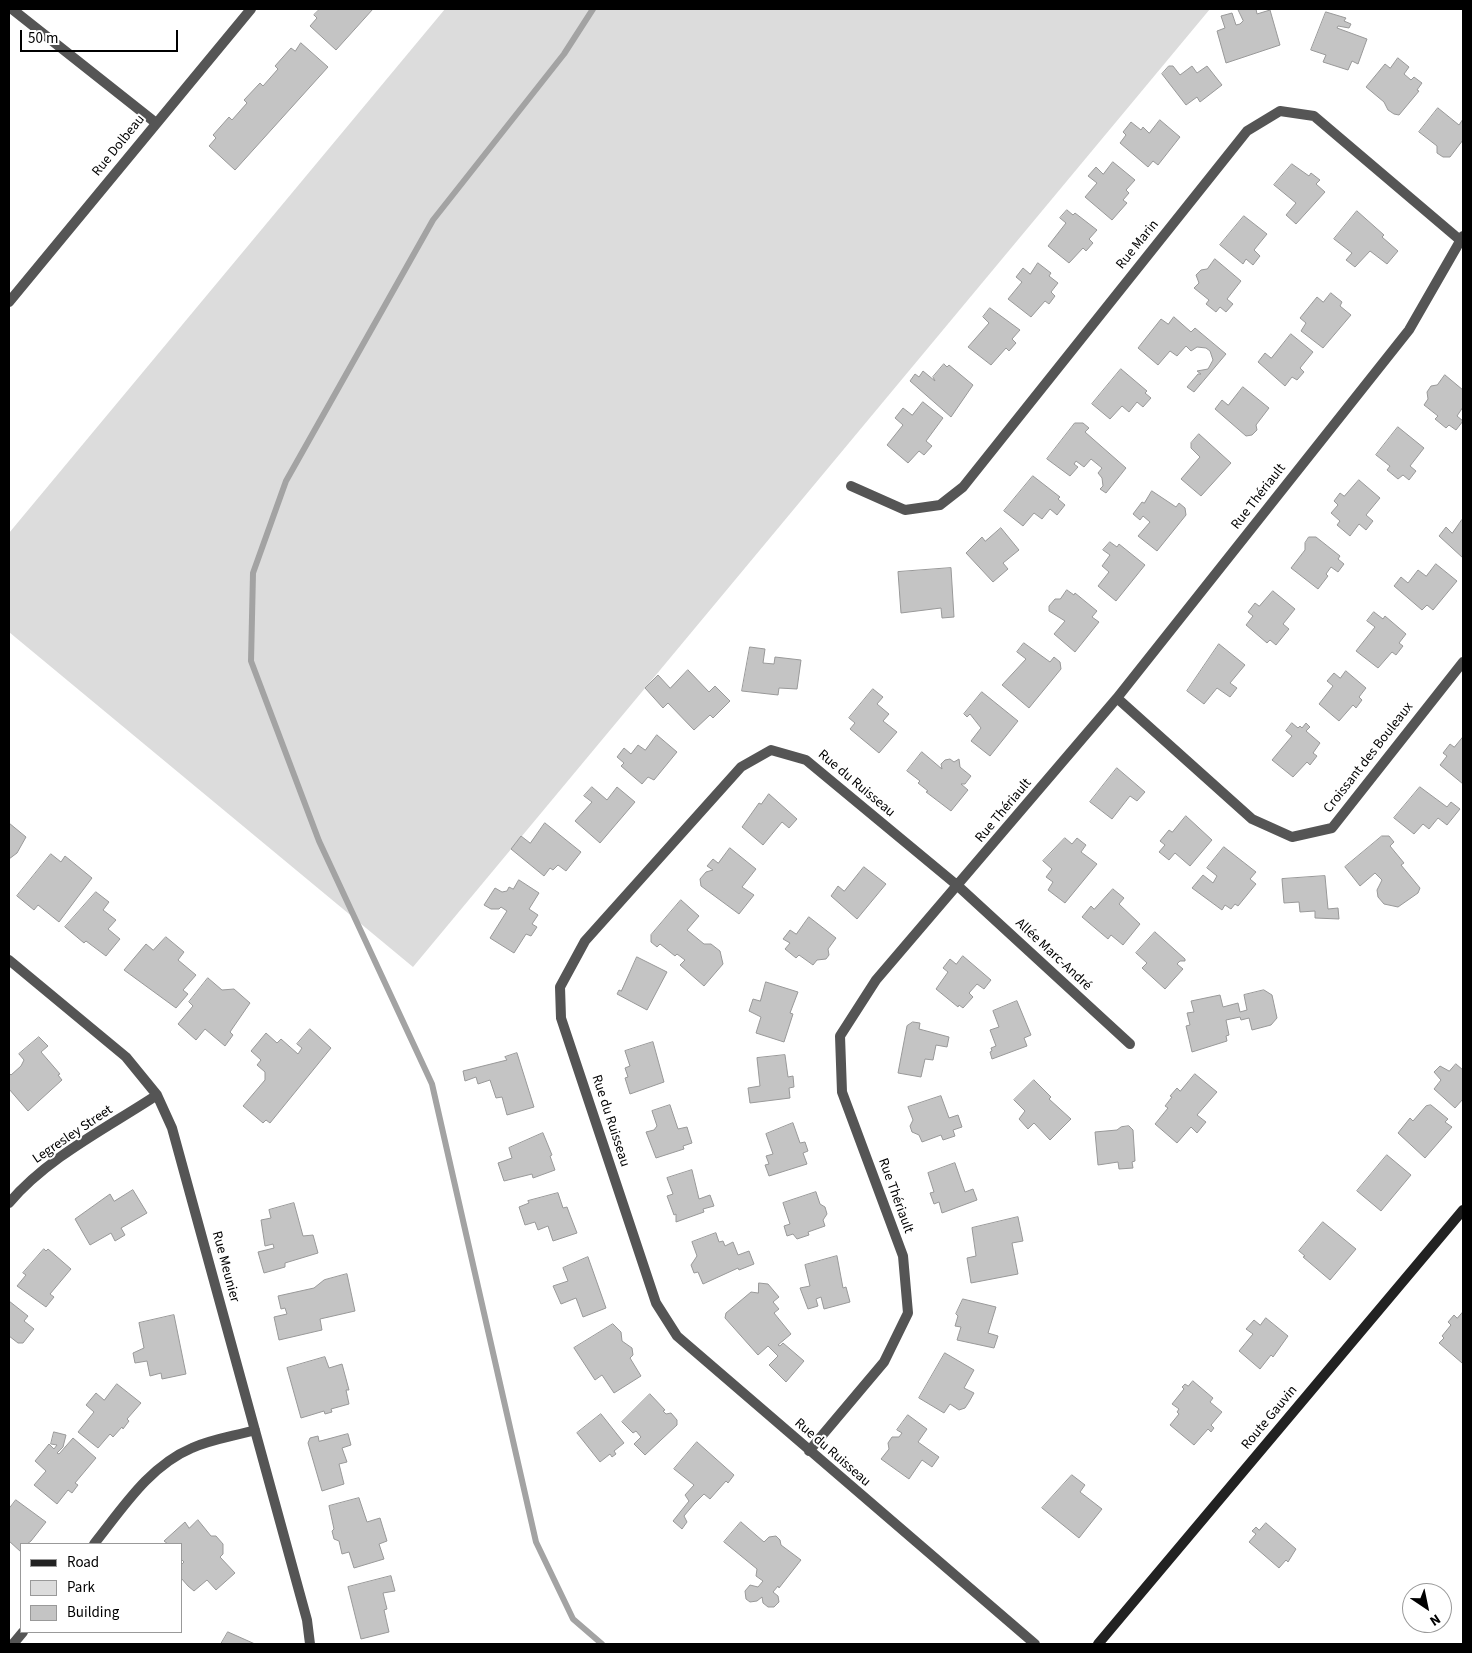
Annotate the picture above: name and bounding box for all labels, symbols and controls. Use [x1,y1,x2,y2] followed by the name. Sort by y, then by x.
[22,20,180,52] scale bar
[28,28,58,49] text: 50 m
[89,112,149,180] street label: Rue Dolbeau
[1113,217,1163,273] street label: Rue Marin
[1228,461,1290,533] street label: Rue Thériault
[1321,699,1417,817] street label: Croissant des Bouleaux
[814,747,898,821] street label: Rue du Ruisseau
[972,775,1036,847] street label: Rue Thériault
[1011,915,1095,995] street label: Allée Marc-André
[587,1073,633,1169] street label: Rue du Ruisseau
[30,1102,116,1168] street label: Legresley Street
[874,1156,916,1236] street label: Rue Thériault
[207,1230,243,1304] street label: Rue Meunier
[1238,1383,1302,1453] street label: Route Gauvin
[790,1415,874,1491] street label: Rue du Ruisseau
[20,1543,182,1633] legend
[67,1552,99,1573] text: Road
[67,1577,95,1598] text: Park
[1402,1583,1452,1633] north arrow
[67,1602,119,1623] text: Building
[1425,1609,1444,1631] text: N

